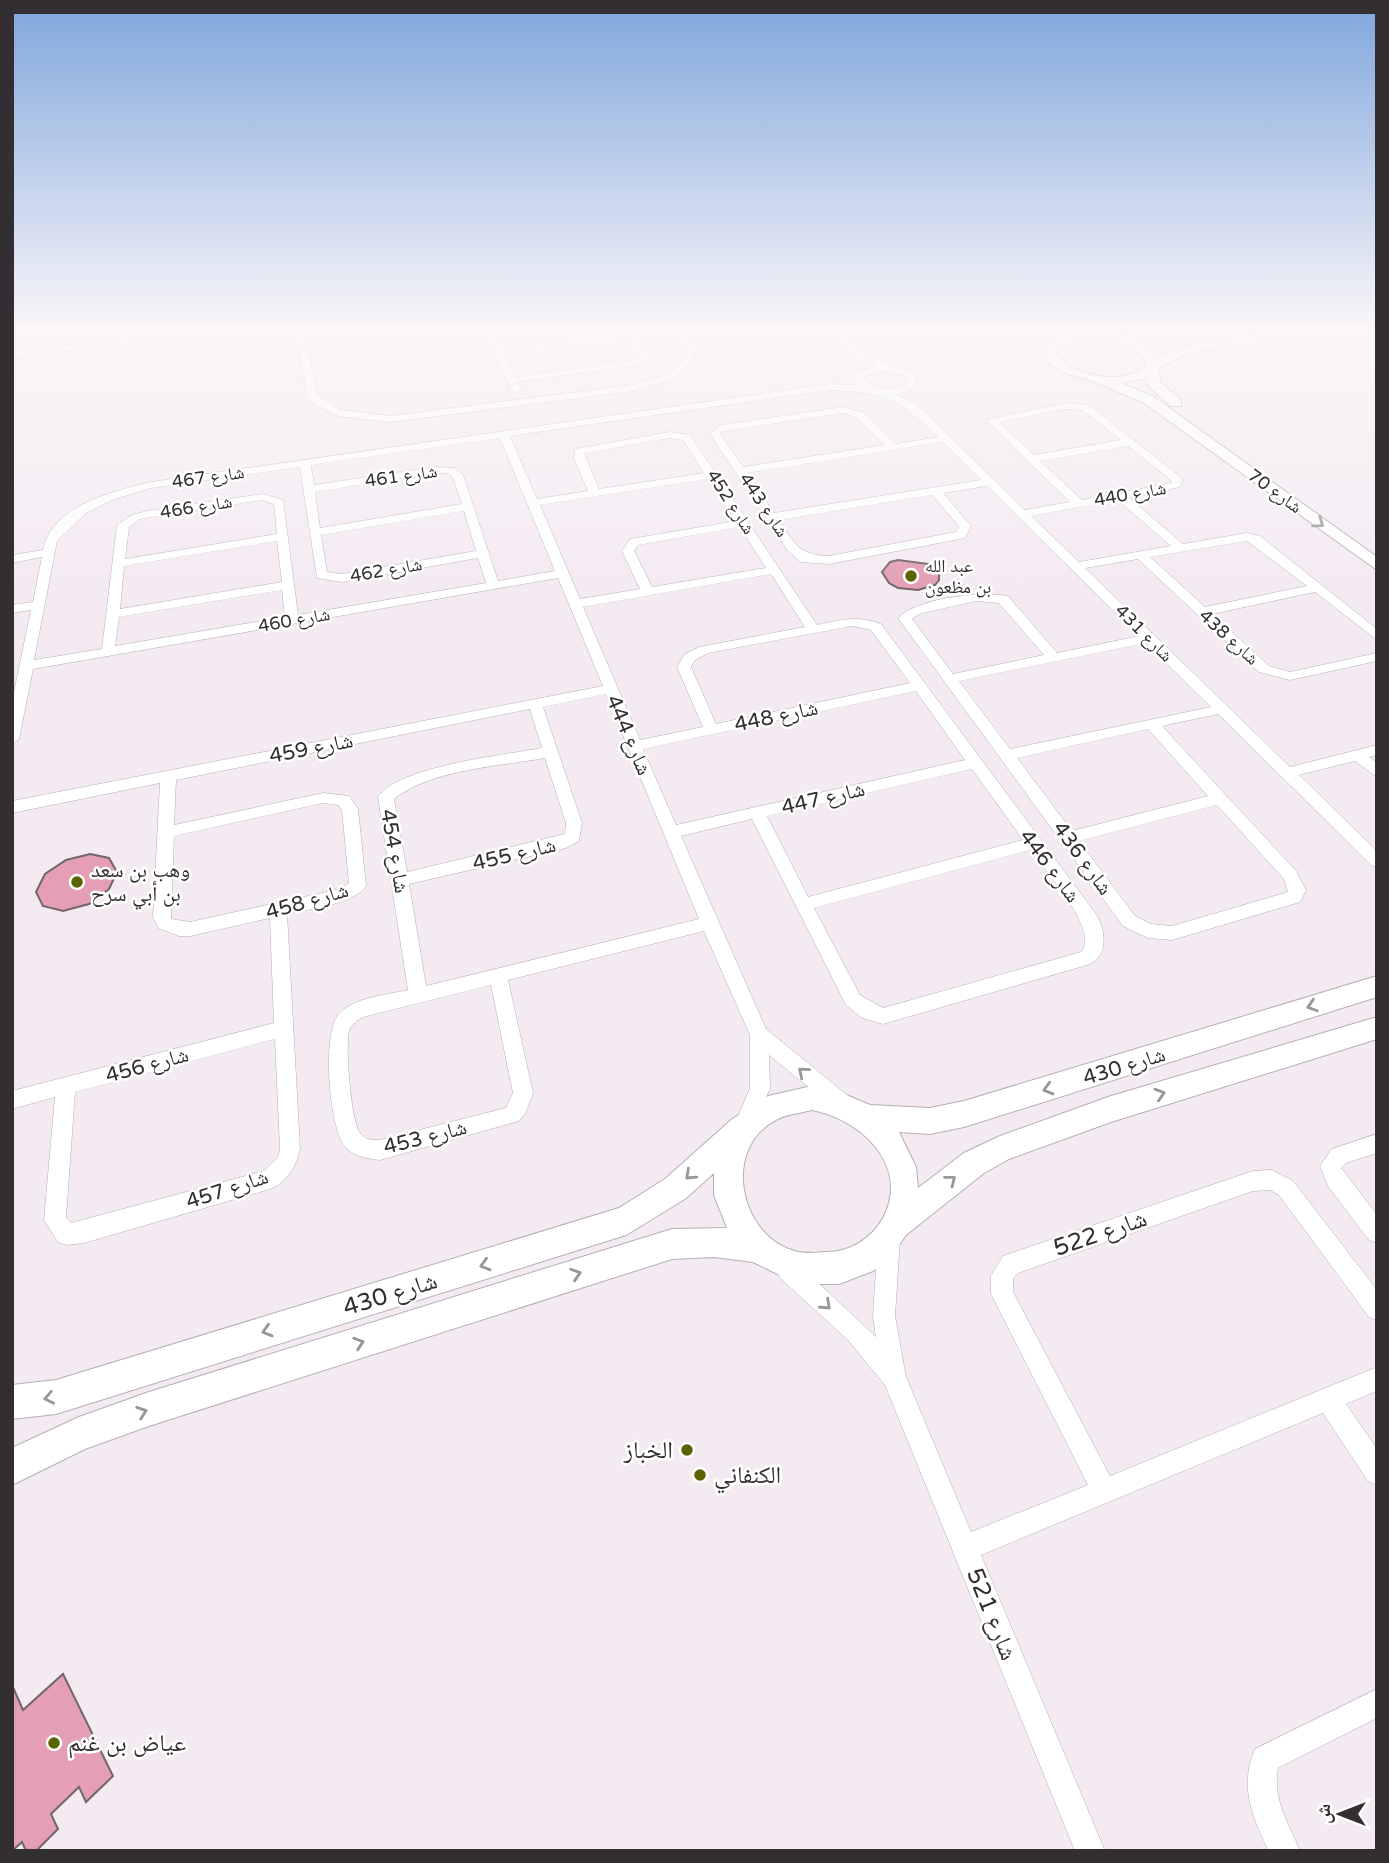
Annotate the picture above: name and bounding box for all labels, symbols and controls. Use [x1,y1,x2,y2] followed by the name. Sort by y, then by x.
[363,460,439,492] street label: شارع 461
[170,461,246,493] street label: شارع 467
[1244,464,1306,518] street label: شارع 70
[702,465,760,539] street label: شارع 452
[735,469,793,541] street label: شارع 443
[1092,477,1168,511] street label: شارع 440
[158,490,234,524] street label: شارع 466
[1311,515,1324,527] one-way arrow
[348,553,424,587] street label: شارع 462
[925,555,991,598] place label: عبد الله بن مظعون
[903,568,919,584] marker: عبد الله بن مظعون
[1110,599,1178,667] street label: شارع 431
[256,603,332,637] street label: شارع 460
[1195,604,1263,670] street label: شارع 438
[600,691,657,779] street label: شارع 444
[732,695,820,738] street label: شارع 448
[267,728,355,769] street label: شارع 459
[779,777,867,820] street label: شارع 447
[375,807,414,895] street label: شارع 454
[1048,817,1118,900] street label: شارع 436
[1014,825,1085,908] street label: شارع 446
[470,833,558,876] street label: شارع 455
[91,858,190,910] place label: وهب بن سعد بن أبي سرح
[69,874,85,890] marker: وهب بن سعد بن أبي سرح
[263,878,351,925] street label: شارع 458
[1306,998,1318,1013] one-way arrow
[103,1042,191,1089] street label: شارع 456
[1080,1042,1168,1091] street label: شارع 430
[799,1068,811,1081] one-way arrow
[1042,1081,1054,1096] one-way arrow
[1154,1088,1166,1103] one-way arrow
[381,1115,469,1160] street label: شارع 453
[183,1164,271,1214] street label: شارع 457
[685,1167,698,1179] one-way arrow
[944,1176,956,1189] one-way arrow
[1050,1204,1151,1263] street label: شارع 522
[479,1257,491,1272] one-way arrow
[339,1266,441,1323] street label: شارع 430
[569,1268,581,1282] one-way arrow
[818,1296,831,1309] one-way arrow
[261,1323,273,1338] one-way arrow
[352,1337,365,1351] one-way arrow
[43,1389,55,1404] one-way arrow
[136,1406,148,1420] one-way arrow
[623,1436,673,1465] place label: الخباز
[679,1442,695,1458] marker: الخباز
[714,1461,781,1494] place label: الكنفاني
[692,1467,708,1483] marker: الكنفاني
[960,1564,1023,1665] street label: شارع 521
[68,1729,186,1759] place label: عياض بن غنم
[46,1735,62,1751] marker: عياض بن غنم
[1305,1779,1375,1849] north arrow
[1313,1804,1335,1824] text: ش

